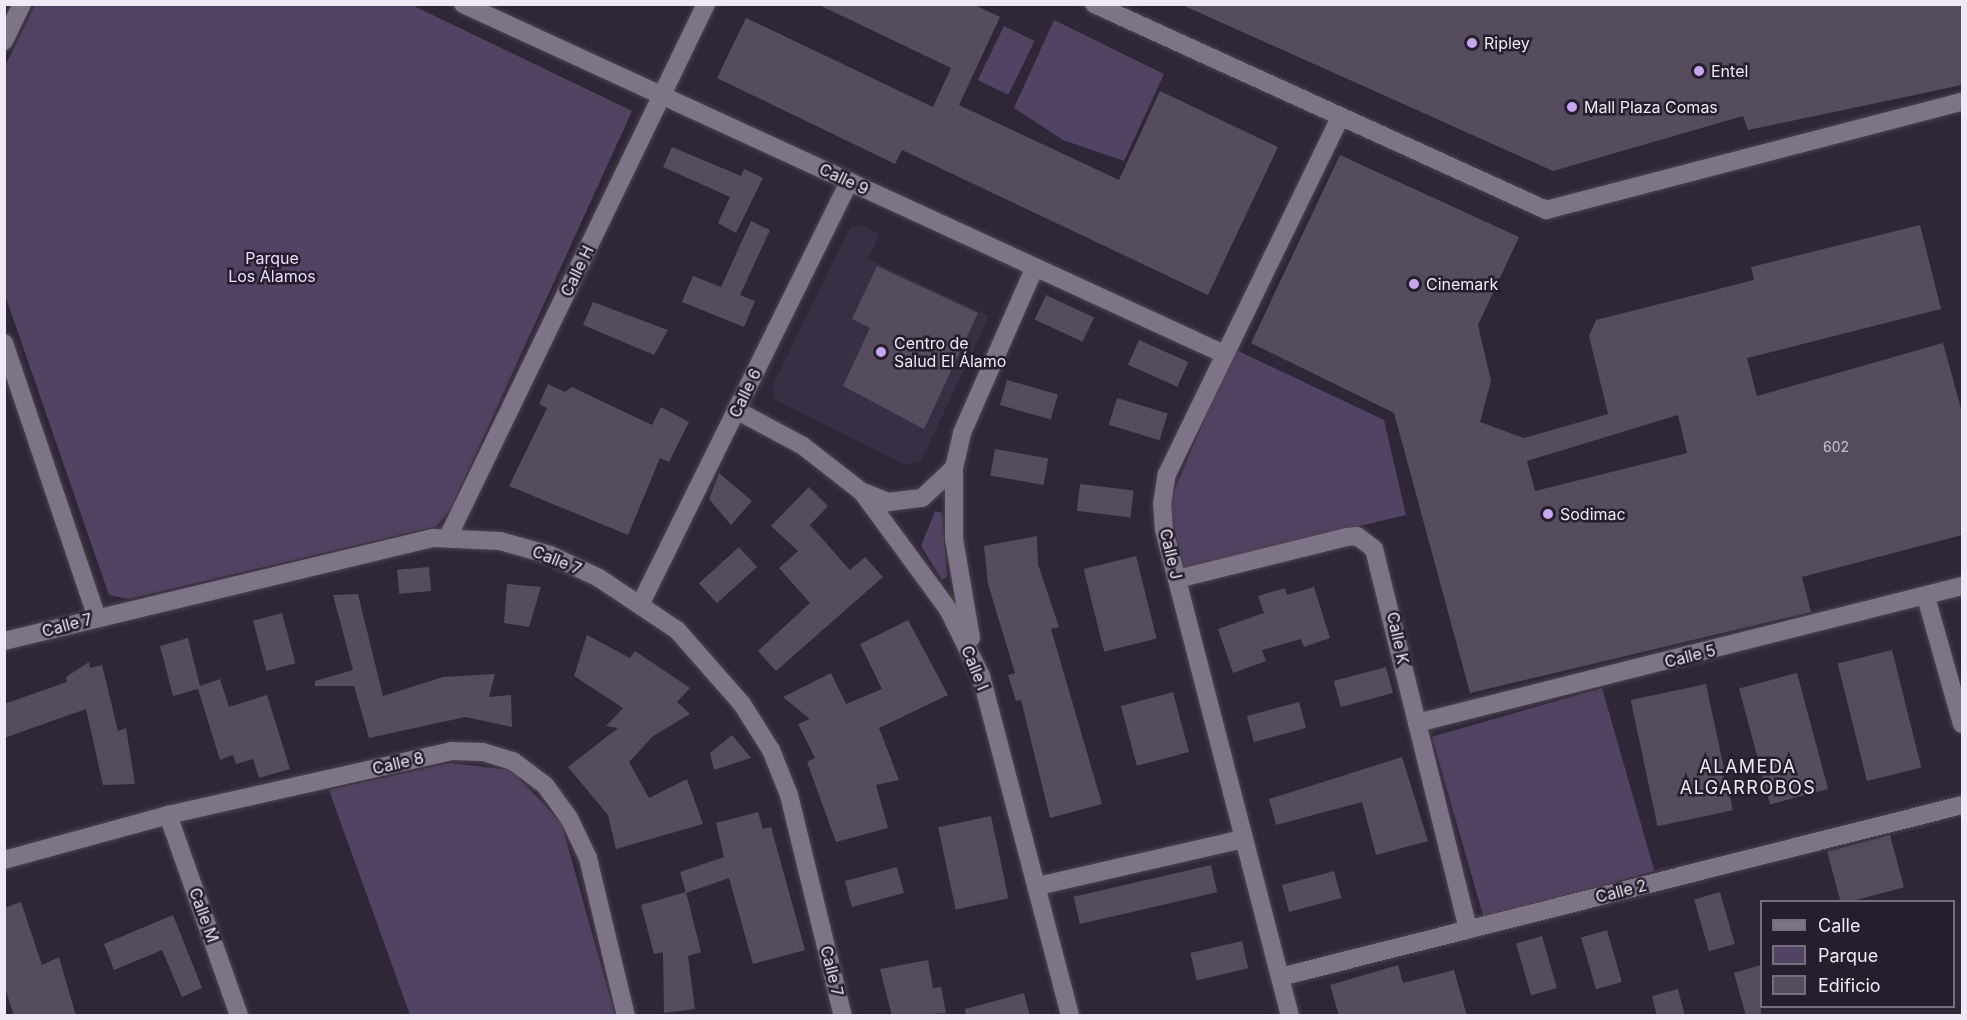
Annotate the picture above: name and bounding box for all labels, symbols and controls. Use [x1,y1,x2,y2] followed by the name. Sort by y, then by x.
[1484,33,1530,53] place label: Ripley
[1465,36,1479,50] marker: Ripley
[1711,61,1748,81] place label: Entel
[1692,64,1706,78] marker: Entel
[1584,97,1718,117] place label: Mall Plaza Comas
[1565,100,1579,114] marker: Mall Plaza Comas
[816,159,872,199] street label: Calle 9
[557,242,597,300] street label: Calle H
[228,248,316,286] park label: Parque Los Álamos
[1426,274,1498,294] place label: Cinemark
[1407,277,1421,291] marker: Cinemark
[894,333,1006,371] place label: Centro de Salud El Álamo
[872,343,890,361] marker: Centro de Salud El Álamo
[725,365,765,421] street label: Calle 6
[1823,439,1849,455] house number: 602
[1560,504,1626,524] place label: Sodimac
[1541,507,1555,521] marker: Sodimac
[1156,527,1186,581] street label: Calle J
[530,541,584,579] street label: Calle 7
[40,609,94,641] street label: Calle 7
[1383,610,1413,666] street label: Calle K
[1662,640,1718,672] street label: Calle 5
[957,643,993,693] street label: Calle I
[370,748,426,778] street label: Calle 8
[1680,757,1816,800] district label: ALAMEDA ALGARROBOS
[1593,875,1649,907] street label: Calle 2
[185,885,223,945] street label: Calle M
[1760,900,1955,1008] legend
[1818,915,1860,936] text: Calle
[816,944,848,998] street label: Calle 7
[1818,945,1878,966] text: Parque
[1818,975,1881,996] text: Edificio

